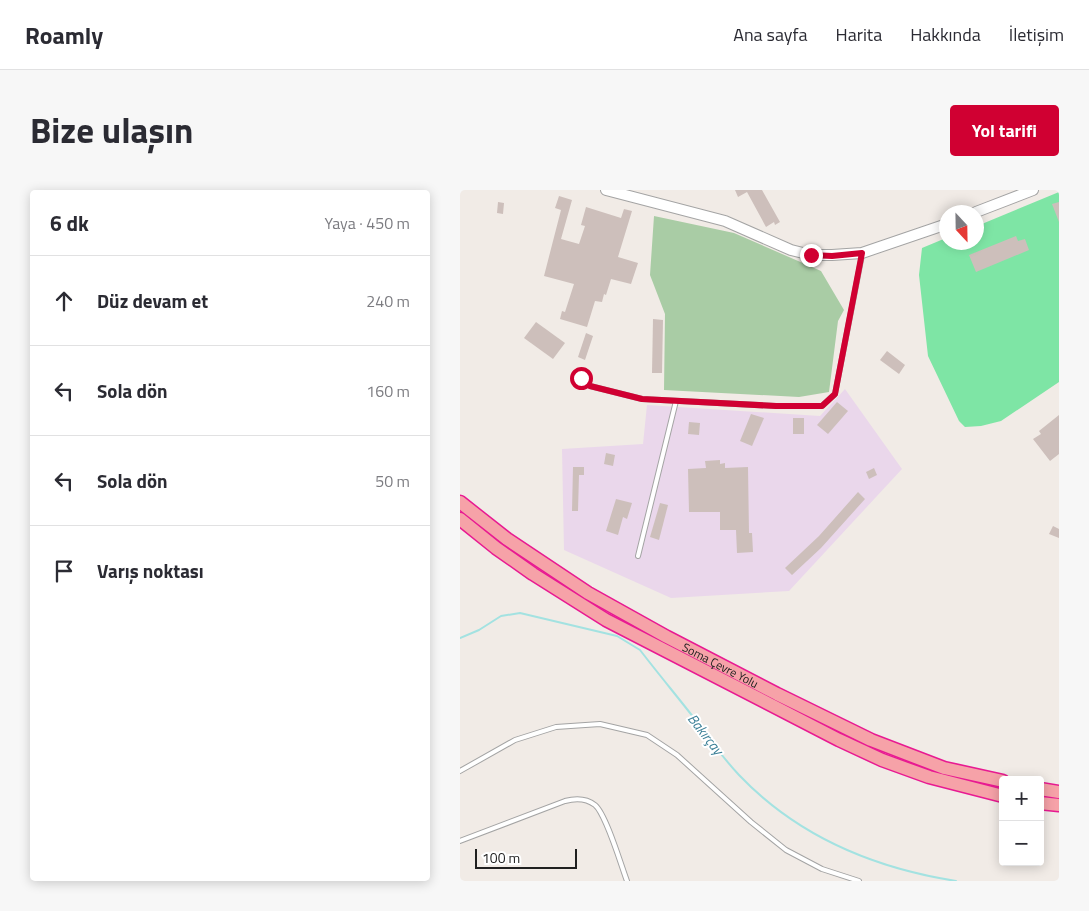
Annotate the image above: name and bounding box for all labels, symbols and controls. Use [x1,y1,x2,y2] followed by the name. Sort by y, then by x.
[25,17,103,53] text: Roamly
[733,21,808,48] text: Ana sayfa
[836,21,882,48] text: Harita
[910,21,981,48] text: Hakkında
[1009,21,1064,48] text: İletişim
[30,103,193,157] text: Bize ulaşın
[950,105,1059,156] button: Yol tarifi
[939,205,984,250] north arrow
[50,207,89,239] text: 6 dk
[325,211,410,235] text: Yaya · 450 m
[800,244,823,267] route end
[97,286,208,315] text: Düz devam et
[50,287,78,315] icon: ahead
[366,289,410,313] text: 240 m
[570,367,593,390] route start
[97,376,168,405] text: Sola dön
[50,377,78,405] icon: left
[366,379,410,403] text: 160 m
[97,466,168,495] text: Sola dön
[50,467,78,495] icon: left
[375,469,410,493] text: 50 m
[97,556,204,585] text: Varış noktası
[50,557,78,585] icon: arrive
[679,637,762,692] street label: Soma Çevre Yolu
[683,709,730,760] water label: Bakırçay
[999,776,1044,866] map controls
[999,776,1044,821] button: +
[999,821,1044,866] button: −
[475,846,578,869] scale bar
[482,847,520,868] text: 100 m

